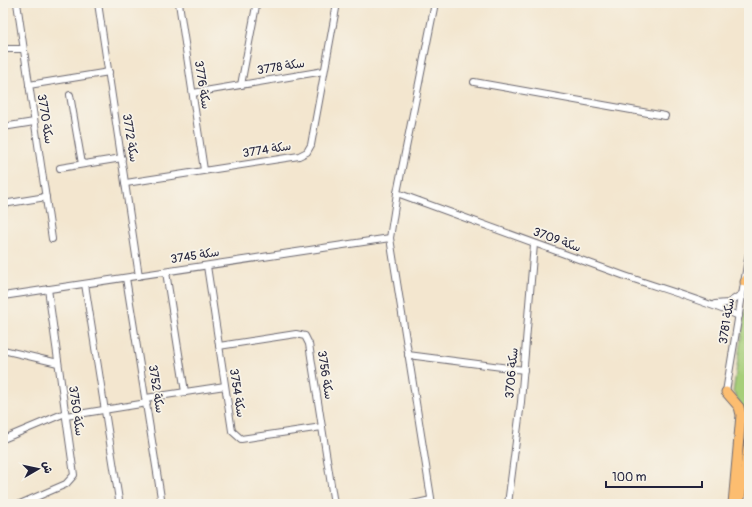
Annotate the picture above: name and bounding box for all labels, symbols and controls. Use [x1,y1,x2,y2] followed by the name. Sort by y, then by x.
[256,56,306,78] street label: سكة 3778
[191,60,213,110] street label: سكة 3776
[34,93,56,145] street label: سكة 3770
[119,113,141,163] street label: سكة 3772
[242,139,292,161] street label: سكة 3774
[531,224,583,256] street label: سكة 3709
[170,245,220,267] street label: سكة 3745
[716,297,738,345] street label: سكة 3781
[502,347,522,399] street label: سكة 3706
[314,350,336,400] street label: سكة 3756
[145,364,167,414] street label: سكة 3752
[226,368,248,418] street label: سكة 3754
[65,385,87,437] street label: سكة 3750
[18,449,58,489] north arrow
[40,461,55,475] text: ش
[606,463,702,489] scale bar
[612,470,647,485] text: 100 m

